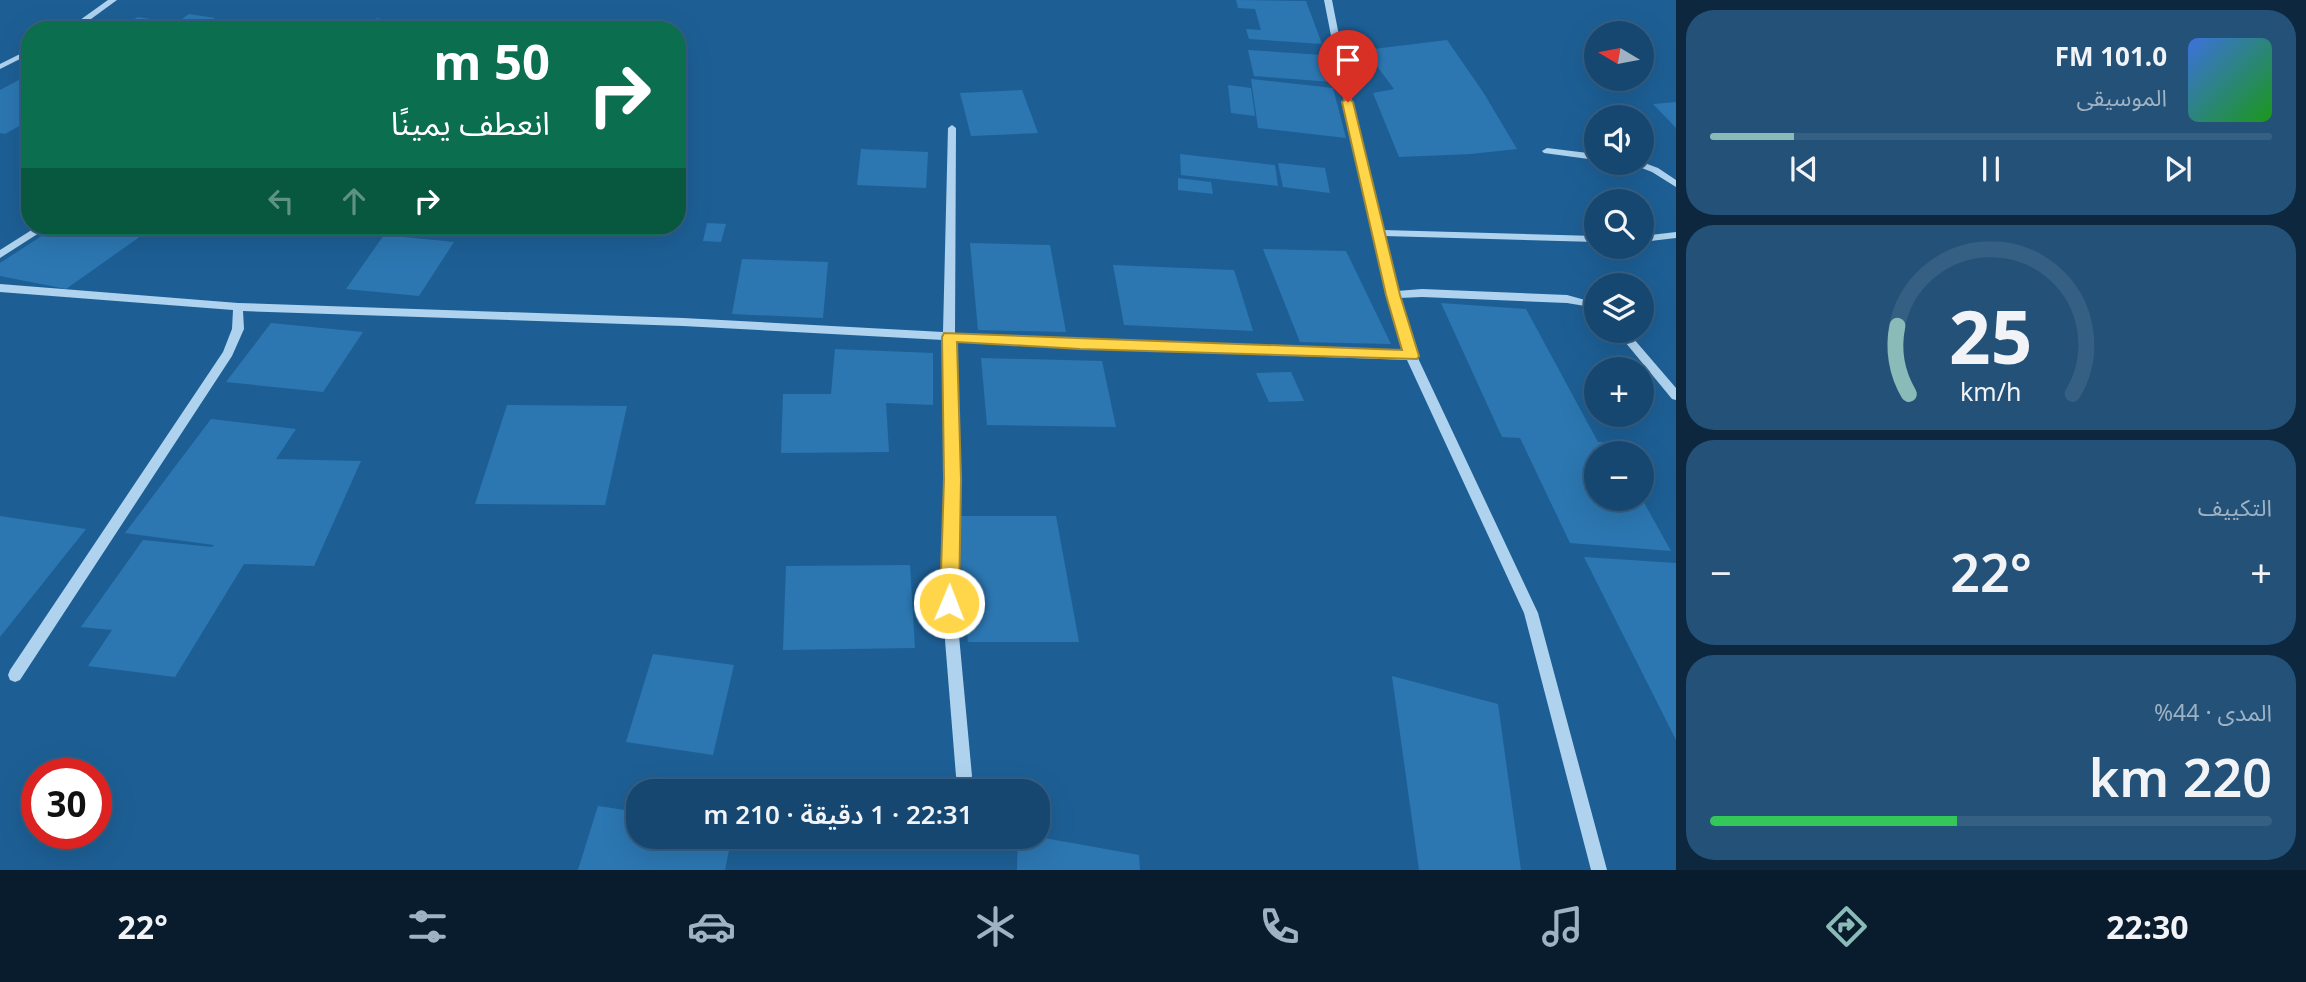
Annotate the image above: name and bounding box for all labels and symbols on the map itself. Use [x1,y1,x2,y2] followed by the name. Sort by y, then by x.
[1584,21,1654,91] north arrow
[1318,30,1378,102] pin
[912,566,986,640] position arrow
[21,758,112,849] speed limit sign: 30

